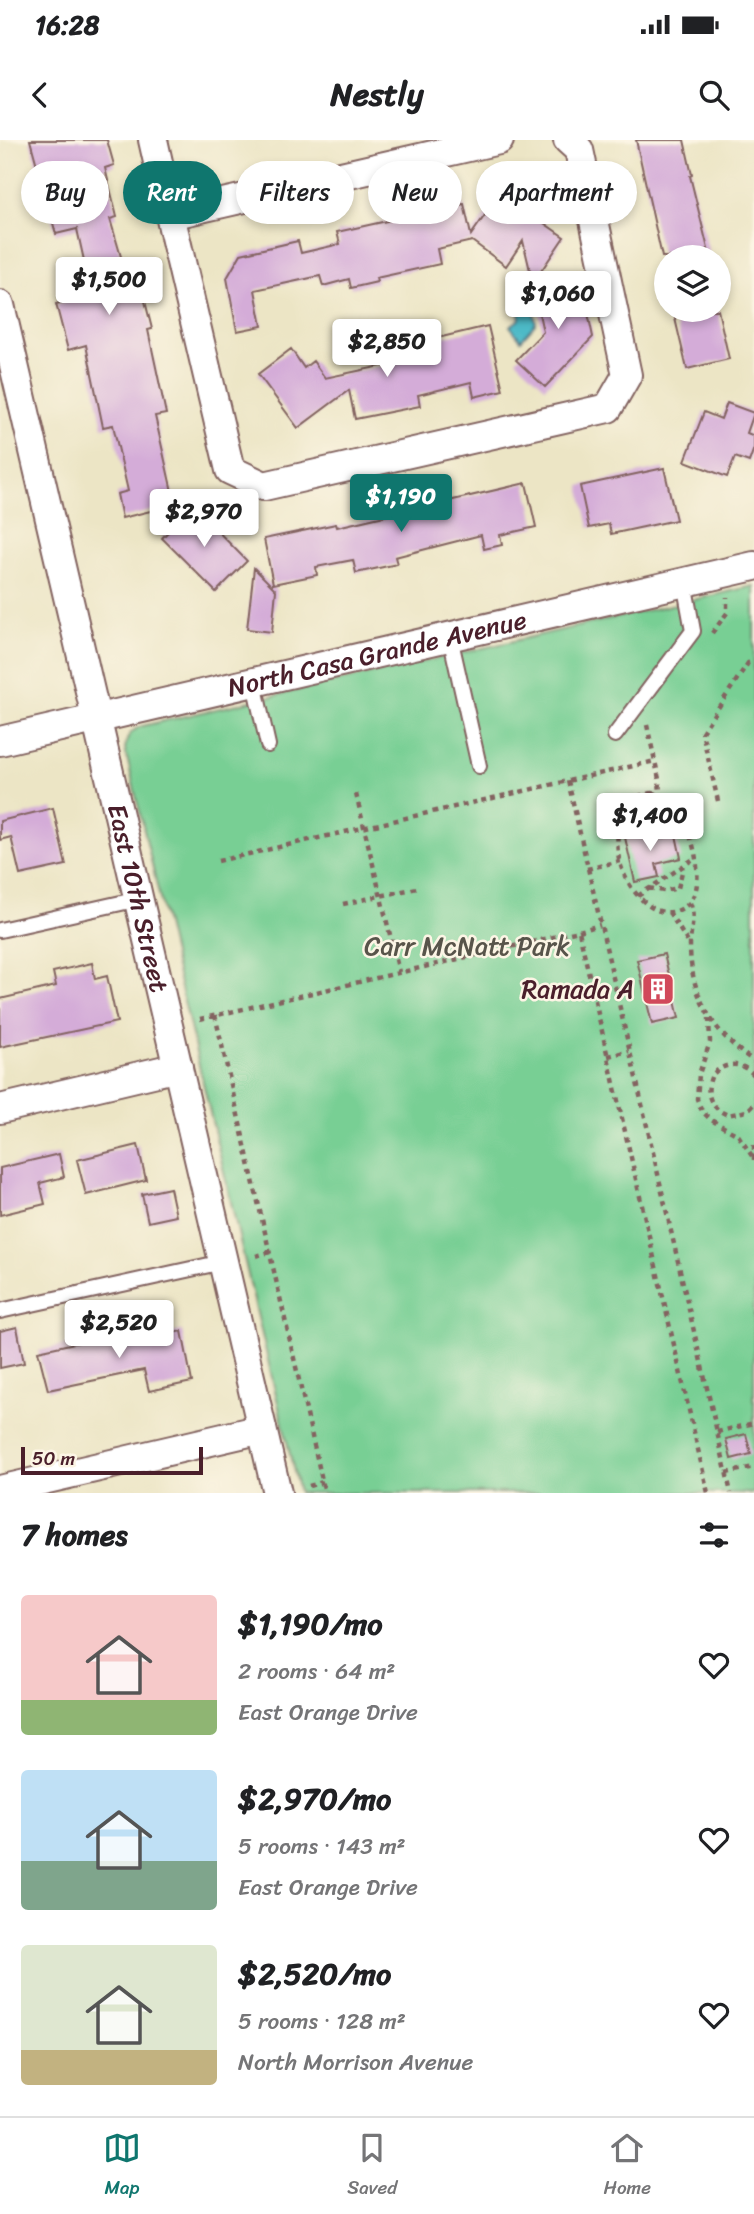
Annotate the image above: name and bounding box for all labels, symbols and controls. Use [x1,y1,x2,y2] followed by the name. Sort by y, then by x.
[35,2,99,48] text: 16:28
[330,66,424,123] text: Nestly
[21,76,59,114] icon: back
[695,76,733,114] icon: search
[21,161,109,224] chip: Buy
[123,161,222,224] chip: Rent
[236,161,354,224] chip: Filters
[368,161,462,224] chip: New
[476,161,637,224] chip: Apartment
[654,245,731,322] map controls
[654,245,731,322] button: layers
[52,258,166,317] pin: $1,500
[72,259,146,300] text: $1,500
[501,272,615,331] pin: $1,060
[521,273,595,314] text: $1,060
[330,320,444,379] pin: $2,850
[348,321,426,362] text: $2,850
[344,474,458,534] pin: $1,190
[366,476,436,517] text: $1,190
[147,490,261,549] pin: $2,970
[166,491,242,532] text: $2,970
[223,597,531,710] street label: North Casa Grande Avenue
[593,794,707,853] pin: $1,400
[613,795,687,836] text: $1,400
[94,799,183,997] street label: East 10th Street
[364,923,570,969] park label: Carr McNatt Park
[522,966,634,1012] place label: Ramada A
[639,970,677,1008] building icon: Ramada A
[62,1300,176,1360] pin: $2,520
[81,1302,157,1343] text: $2,520
[32,1442,75,1475] text: 50 m
[21,1444,203,1476] scale bar
[21,1508,128,1562] text: 7 homes
[695,1516,733,1554] icon: filters
[238,1597,383,1651] text: $1,190/mo
[77,1623,161,1707] icon: home
[695,1646,733,1684] icon: heart
[238,1651,395,1692] text: 2 rooms · 64 m²
[238,1692,418,1733] text: East Orange Drive
[238,1772,391,1826] text: $2,970/mo
[77,1798,161,1882] icon: home
[695,1821,733,1859] icon: heart
[238,1826,406,1867] text: 5 rooms · 143 m²
[238,1867,418,1908] text: East Orange Drive
[238,1947,391,2001] text: $2,520/mo
[77,1973,161,2057] icon: home
[695,1996,733,2034] icon: heart
[238,2001,406,2042] text: 5 rooms · 128 m²
[238,2042,473,2083] text: North Morrison Avenue
[103,2129,141,2204] tab: Map
[347,2129,397,2204] tab: Saved
[603,2129,651,2204] tab: Home

